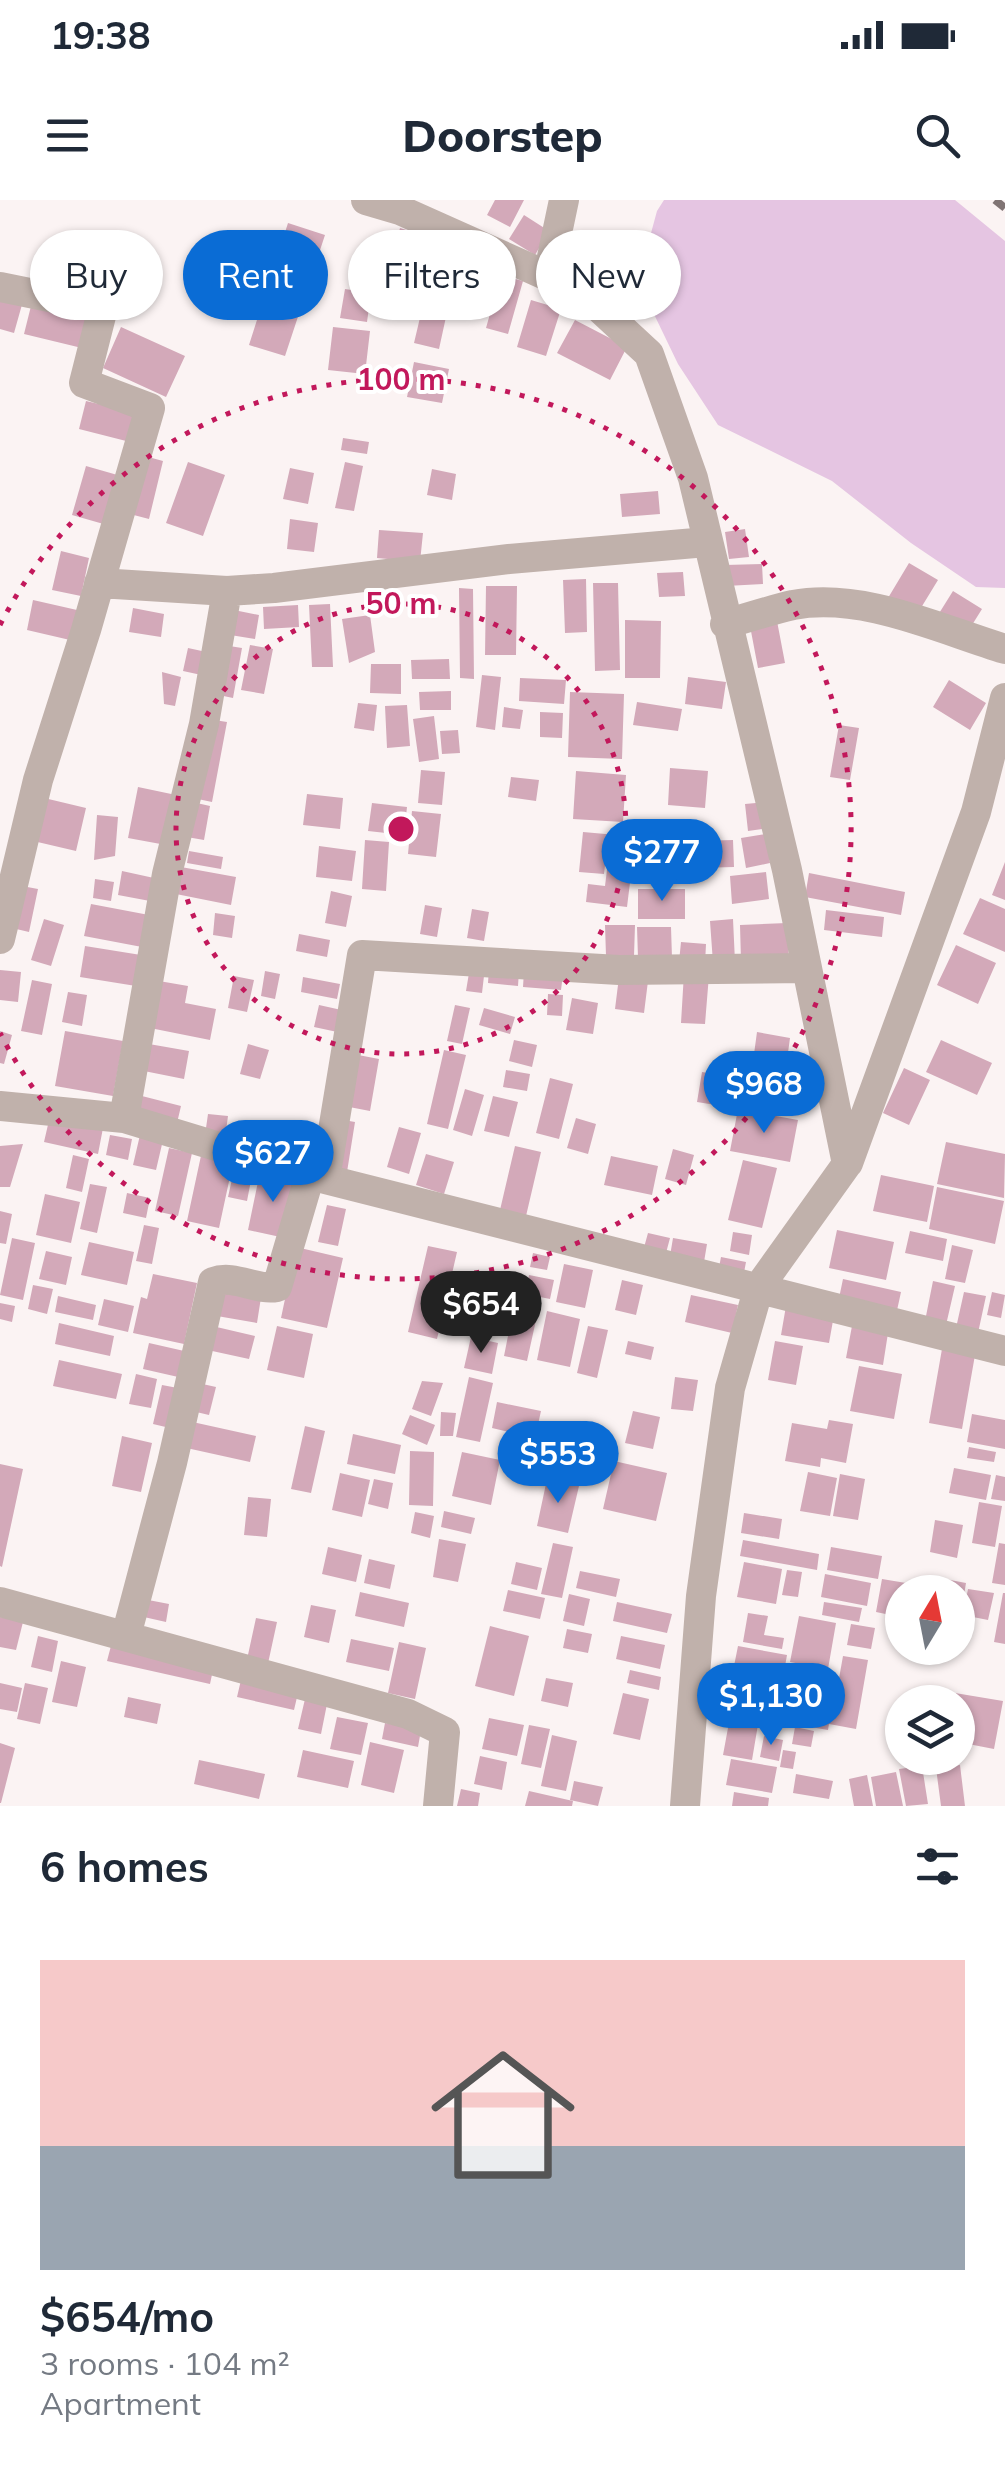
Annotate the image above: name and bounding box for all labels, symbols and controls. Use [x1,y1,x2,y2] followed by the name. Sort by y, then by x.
[50,11,151,59] text: 19:38
[402,107,603,163] text: Doorstep
[40,108,95,163] icon: menu
[910,108,965,163] icon: search
[30,230,163,320] chip: Buy
[183,230,328,320] chip: Rent
[348,230,516,320] chip: Filters
[536,230,681,320] chip: New
[356,360,446,398] text: 100 m
[365,584,437,622] text: 50 m
[383,811,419,847] centre of rings
[603,819,721,904] pin: $277
[624,831,700,871] text: $277
[705,1051,823,1136] pin: $968
[726,1063,802,1103] text: $968
[214,1120,332,1205] pin: $627
[235,1132,311,1172] text: $627
[422,1271,540,1356] pin: $654
[443,1283,519,1323] text: $654
[499,1421,617,1506] pin: $553
[520,1433,596,1473] text: $553
[885,1575,975,1665] north arrow
[885,1575,975,1775] map controls
[690,1663,852,1748] pin: $1,130
[719,1675,823,1715] text: $1,130
[885,1685,975,1775] button: layers
[910,1839,965,1894] icon: filters
[40,1840,209,1893] text: 6 homes
[413,2025,593,2205] icon: home
[40,2290,214,2343] text: $654/mo
[40,2343,290,2383] text: 3 rooms · 104 m²
[40,2383,201,2423] text: Apartment

